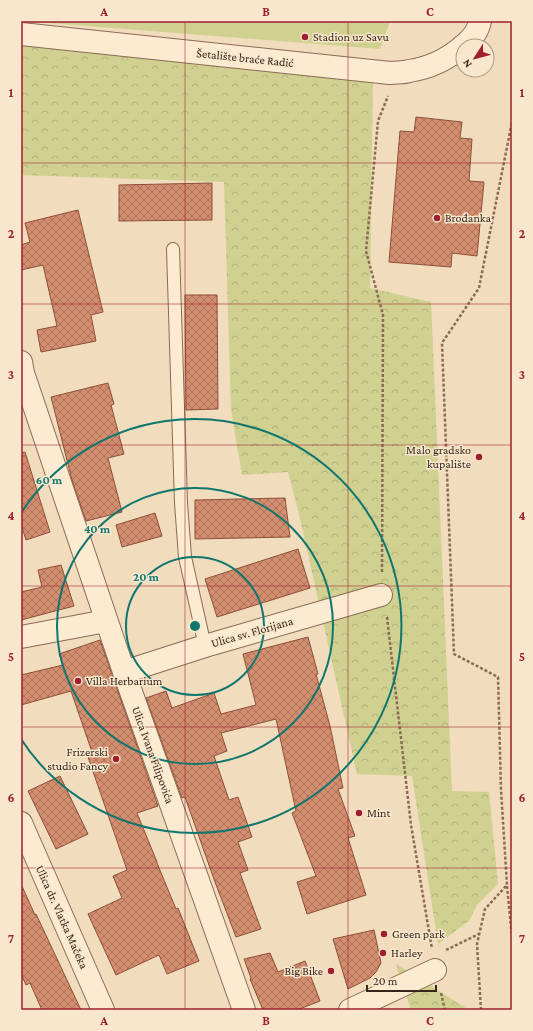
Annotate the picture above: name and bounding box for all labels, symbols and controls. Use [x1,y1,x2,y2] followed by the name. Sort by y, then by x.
[99,4,108,19] text: A
[262,4,270,19] text: B
[426,4,434,19] text: C
[313,30,390,44] place label: Stadion uz Savu
[300,32,310,42] marker: Stadion uz Savu
[455,38,495,78] north arrow
[196,46,294,70] street label: Šetalište braće Radić
[460,57,474,70] text: N
[9,85,14,100] text: 1
[520,85,525,100] text: 1
[445,211,492,225] place label: Brođanka
[432,213,442,223] marker: Brođanka
[8,226,15,241] text: 2
[519,226,526,241] text: 2
[8,367,14,382] text: 3
[519,367,525,382] text: 3
[406,443,471,471] place label: Malo gradsko kupalište
[474,452,484,462] marker: Malo gradsko kupalište
[36,473,63,487] text: 60 m
[7,508,15,523] text: 4
[518,508,526,523] text: 4
[84,522,111,536] text: 40 m
[133,570,160,584] text: 20 m
[209,613,295,650] street label: Ulica sv. Florijana
[188,619,202,633] centre of rings
[8,649,14,664] text: 5
[519,649,525,664] text: 5
[86,674,163,688] place label: Villa Herbarium
[73,676,83,686] marker: Villa Herbarium
[129,704,177,806] street label: Ulica Ivana Filipovića
[47,745,108,773] place label: Frizerski studio Fancy
[111,754,121,764] marker: Frizerski studio Fancy
[7,790,15,805] text: 6
[518,790,526,805] text: 6
[367,806,392,820] place label: Mint
[354,808,364,818] marker: Mint
[33,863,91,971] street label: Ulica dr. Vlatka Mačeka
[392,927,445,941] place label: Green park
[379,929,389,939] marker: Green park
[8,931,14,946] text: 7
[519,931,525,946] text: 7
[391,946,423,960] place label: Harley
[378,948,388,958] marker: Harley
[285,964,323,978] place label: Big Bike
[326,966,336,976] marker: Big Bike
[367,967,436,993] scale bar
[373,974,398,988] text: 20 m
[99,1013,108,1028] text: A
[262,1013,270,1028] text: B
[426,1013,434,1028] text: C

